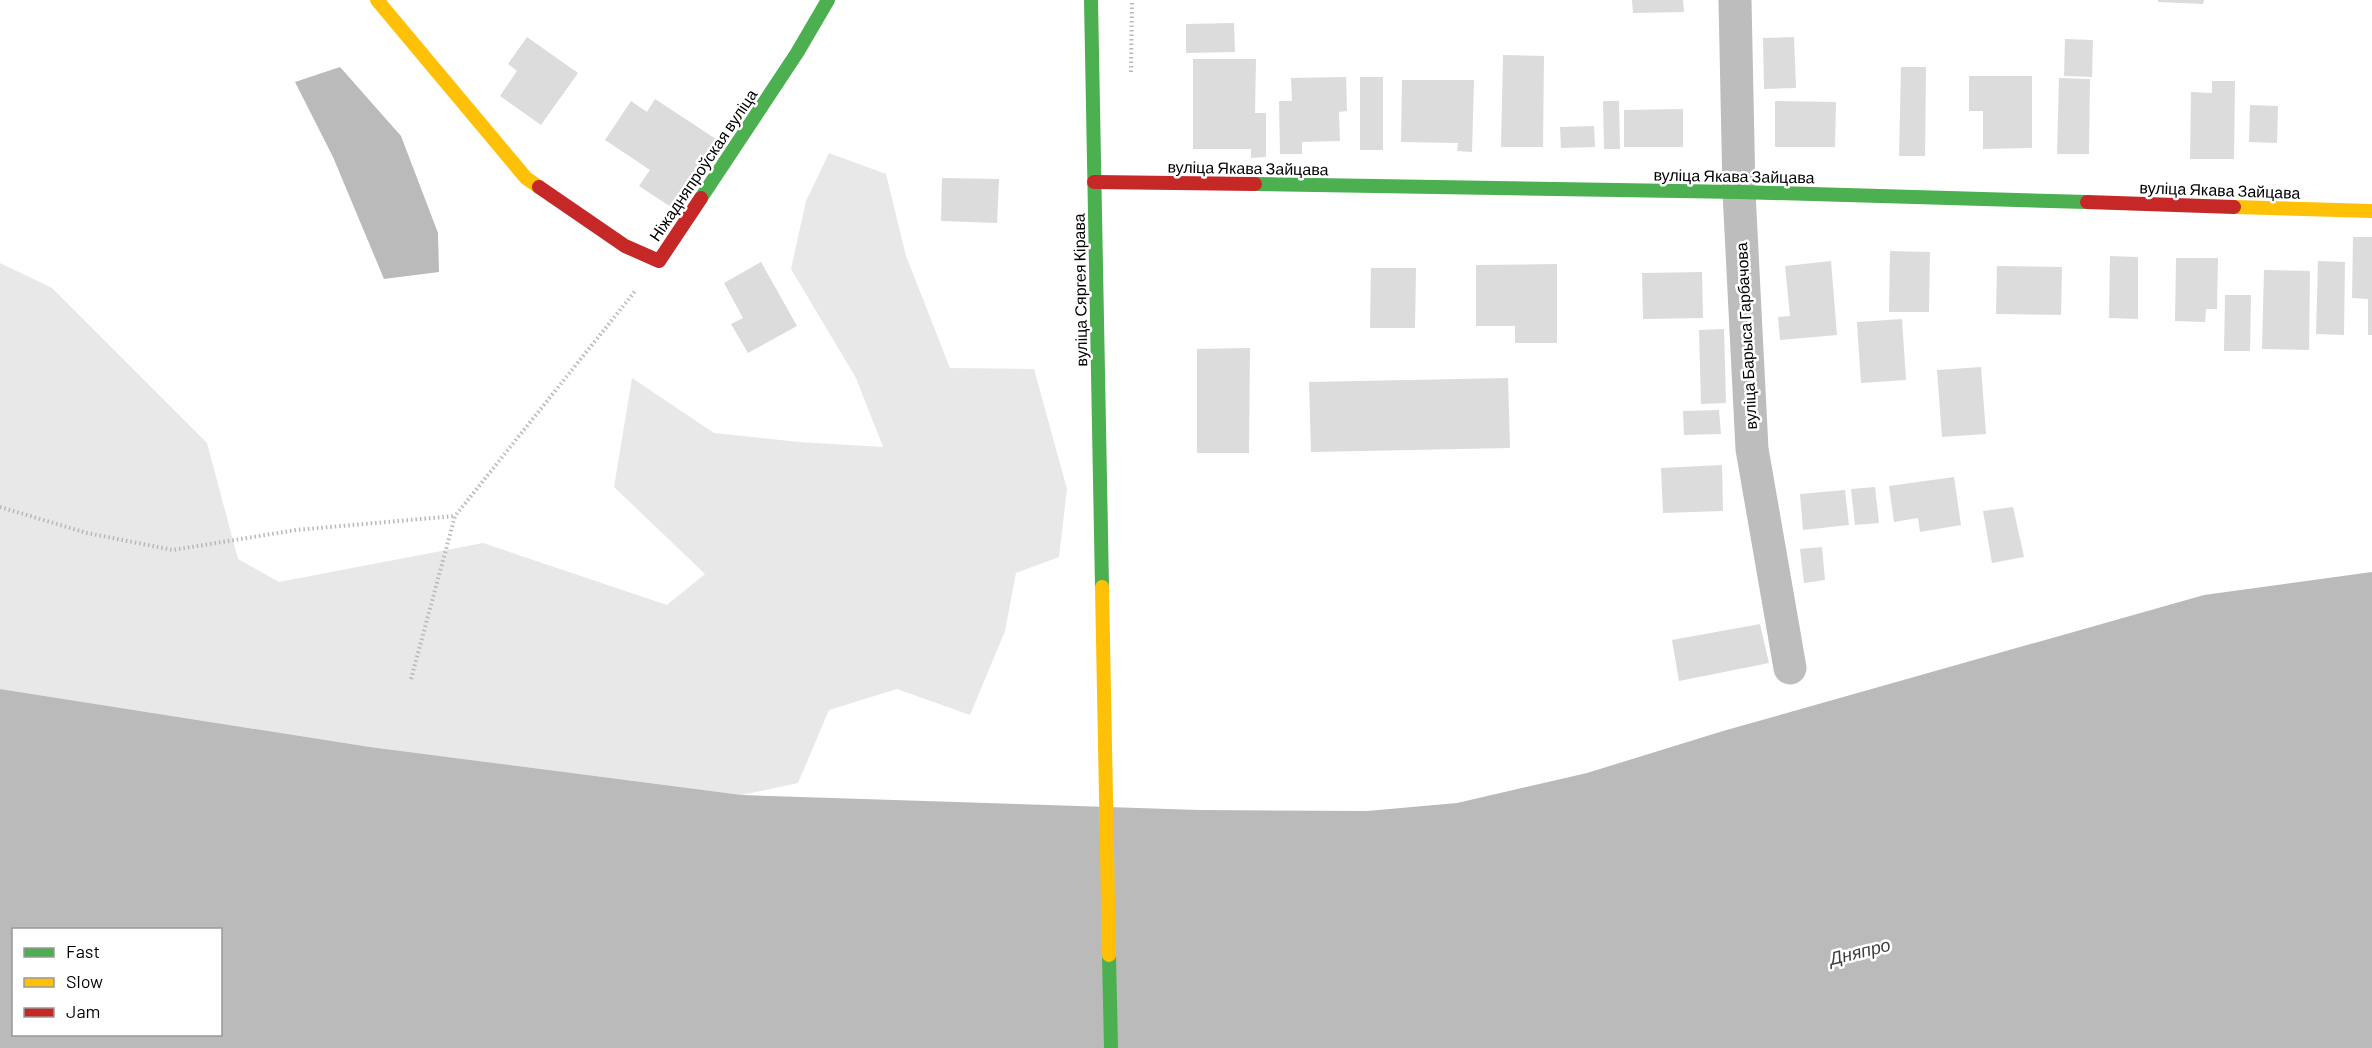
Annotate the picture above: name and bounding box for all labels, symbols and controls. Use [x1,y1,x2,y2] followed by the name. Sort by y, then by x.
[645,85,761,244] street label: Ніжадняпроўская вуліца
[1167,157,1329,178] street label: вуліца Якава Зайцава
[1653,165,1815,186] street label: вуліца Якава Зайцава
[2139,177,2301,202] street label: вуліца Якава Зайцава
[1069,213,1090,367] street label: вуліца Сяргея Кірава
[1731,242,1760,430] street label: вуліца Барыса Гарбачова
[12,928,222,1036] legend
[1825,933,1893,970] water label: Дняпро
[66,940,100,962] text: Fast
[66,970,103,992] text: Slow
[66,1000,100,1022] text: Jam

